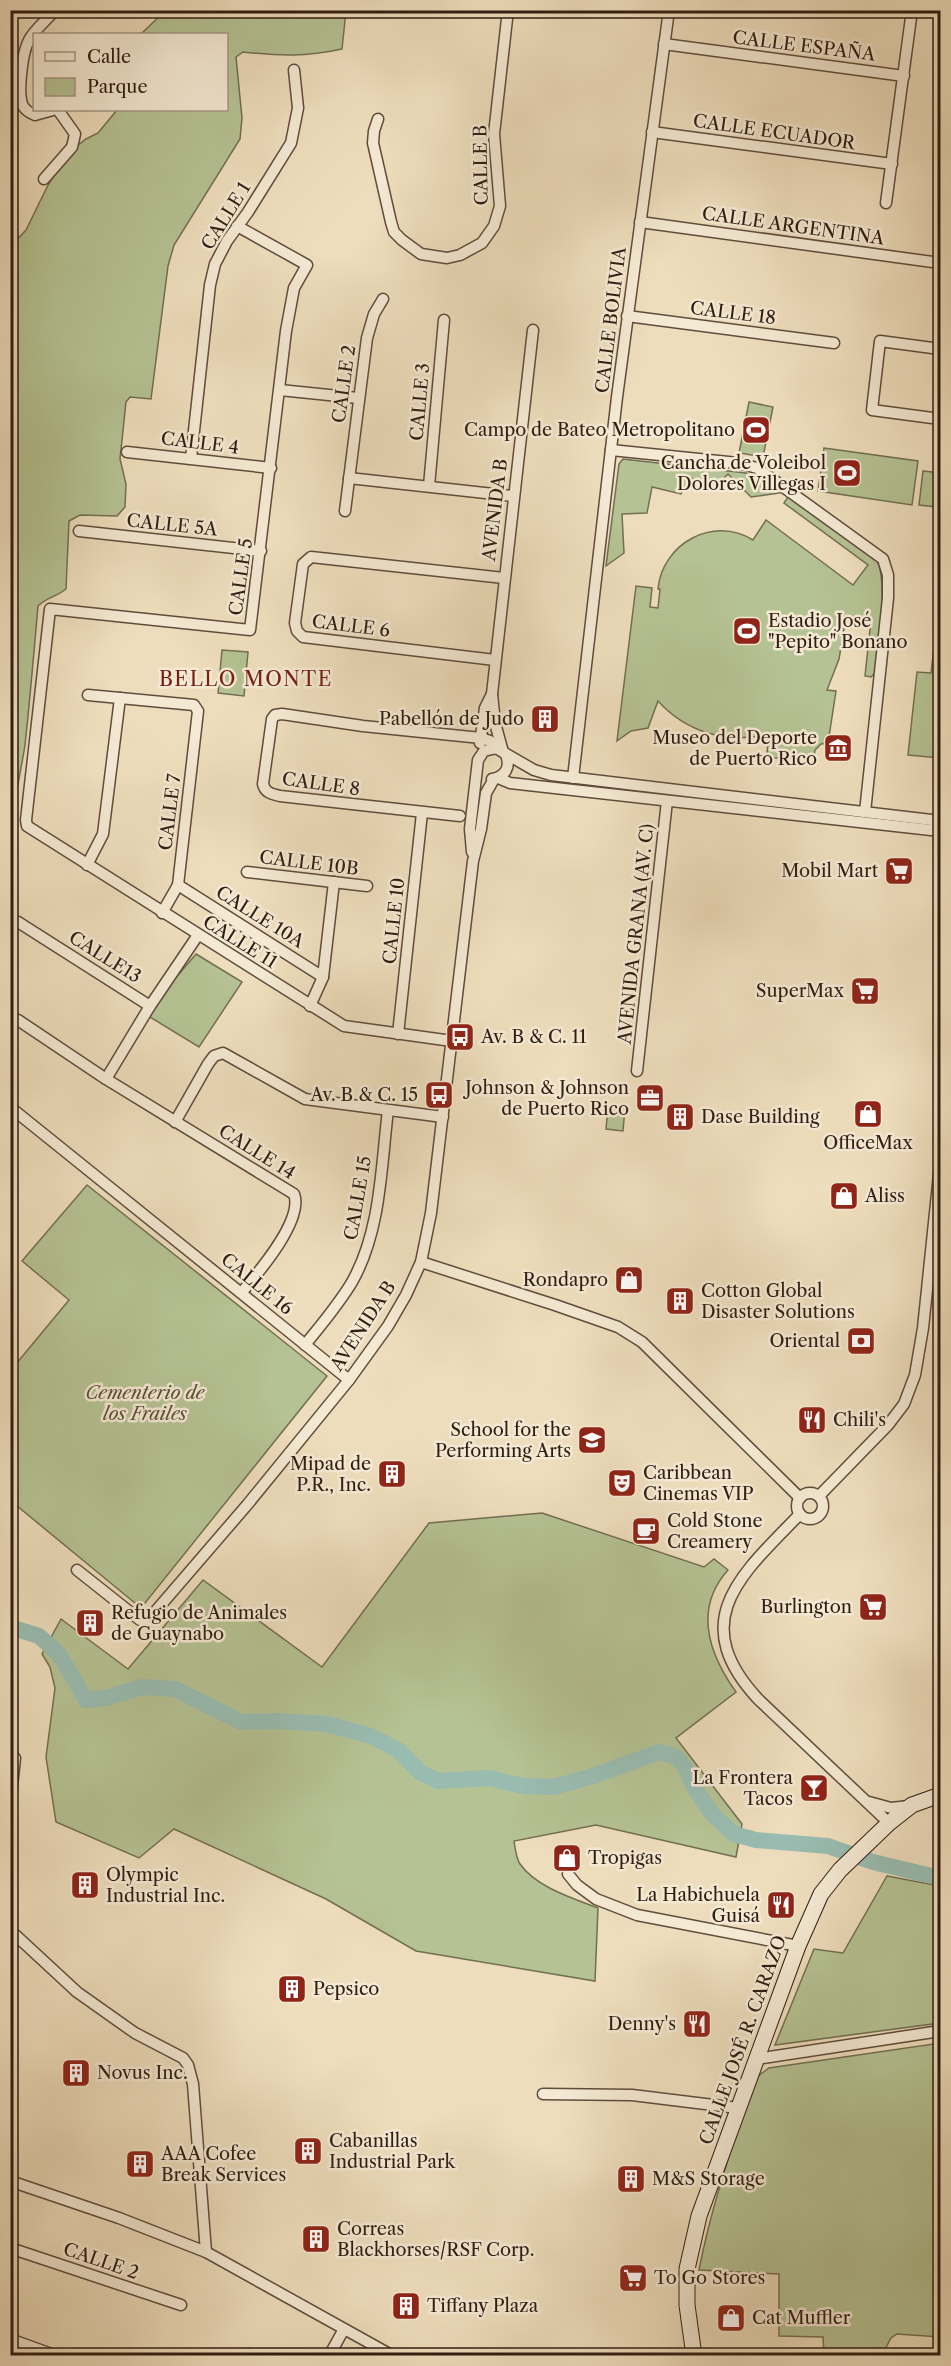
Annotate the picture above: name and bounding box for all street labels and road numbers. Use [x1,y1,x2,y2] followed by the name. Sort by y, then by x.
[731,24,877,66] street label: CALLE ESPAÑA
[692,110,857,154] street label: CALLE ECUADOR
[469,125,493,205] street label: CALLE B
[197,178,256,254] street label: CALLE 1
[700,202,886,250] street label: CALLE ARGENTINA
[591,245,631,394] street label: CALLE BOLIVIA
[689,297,777,329] street label: CALLE 18
[328,344,360,424] street label: CALLE 2
[406,362,434,442] street label: CALLE 3
[160,427,240,459] street label: CALLE 4
[478,458,512,563] street label: AVENIDA B
[126,509,219,541] street label: CALLE 5A
[225,537,257,617] street label: CALLE 5
[311,610,391,642] street label: CALLE 6
[281,768,361,800] street label: CALLE 8
[154,772,186,851] street label: CALLE 7
[613,823,659,1046] street label: AVENIDA GRANA (AV. C)
[258,846,360,880] street label: CALLE 10B
[379,877,409,965] street label: CALLE 10
[212,881,309,953] street label: CALLE 10A
[199,911,281,974] street label: CALLE 11
[65,926,145,988] street label: CALLE13
[215,1120,299,1184] street label: CALLE 14
[340,1154,376,1242] street label: CALLE 15
[217,1248,297,1320] street label: CALLE 16
[325,1277,400,1376] street label: AVENIDA B
[694,1932,791,2148] street label: CALLE JOSÉ R. CARAZO
[60,2238,142,2284] street label: CALLE 2

